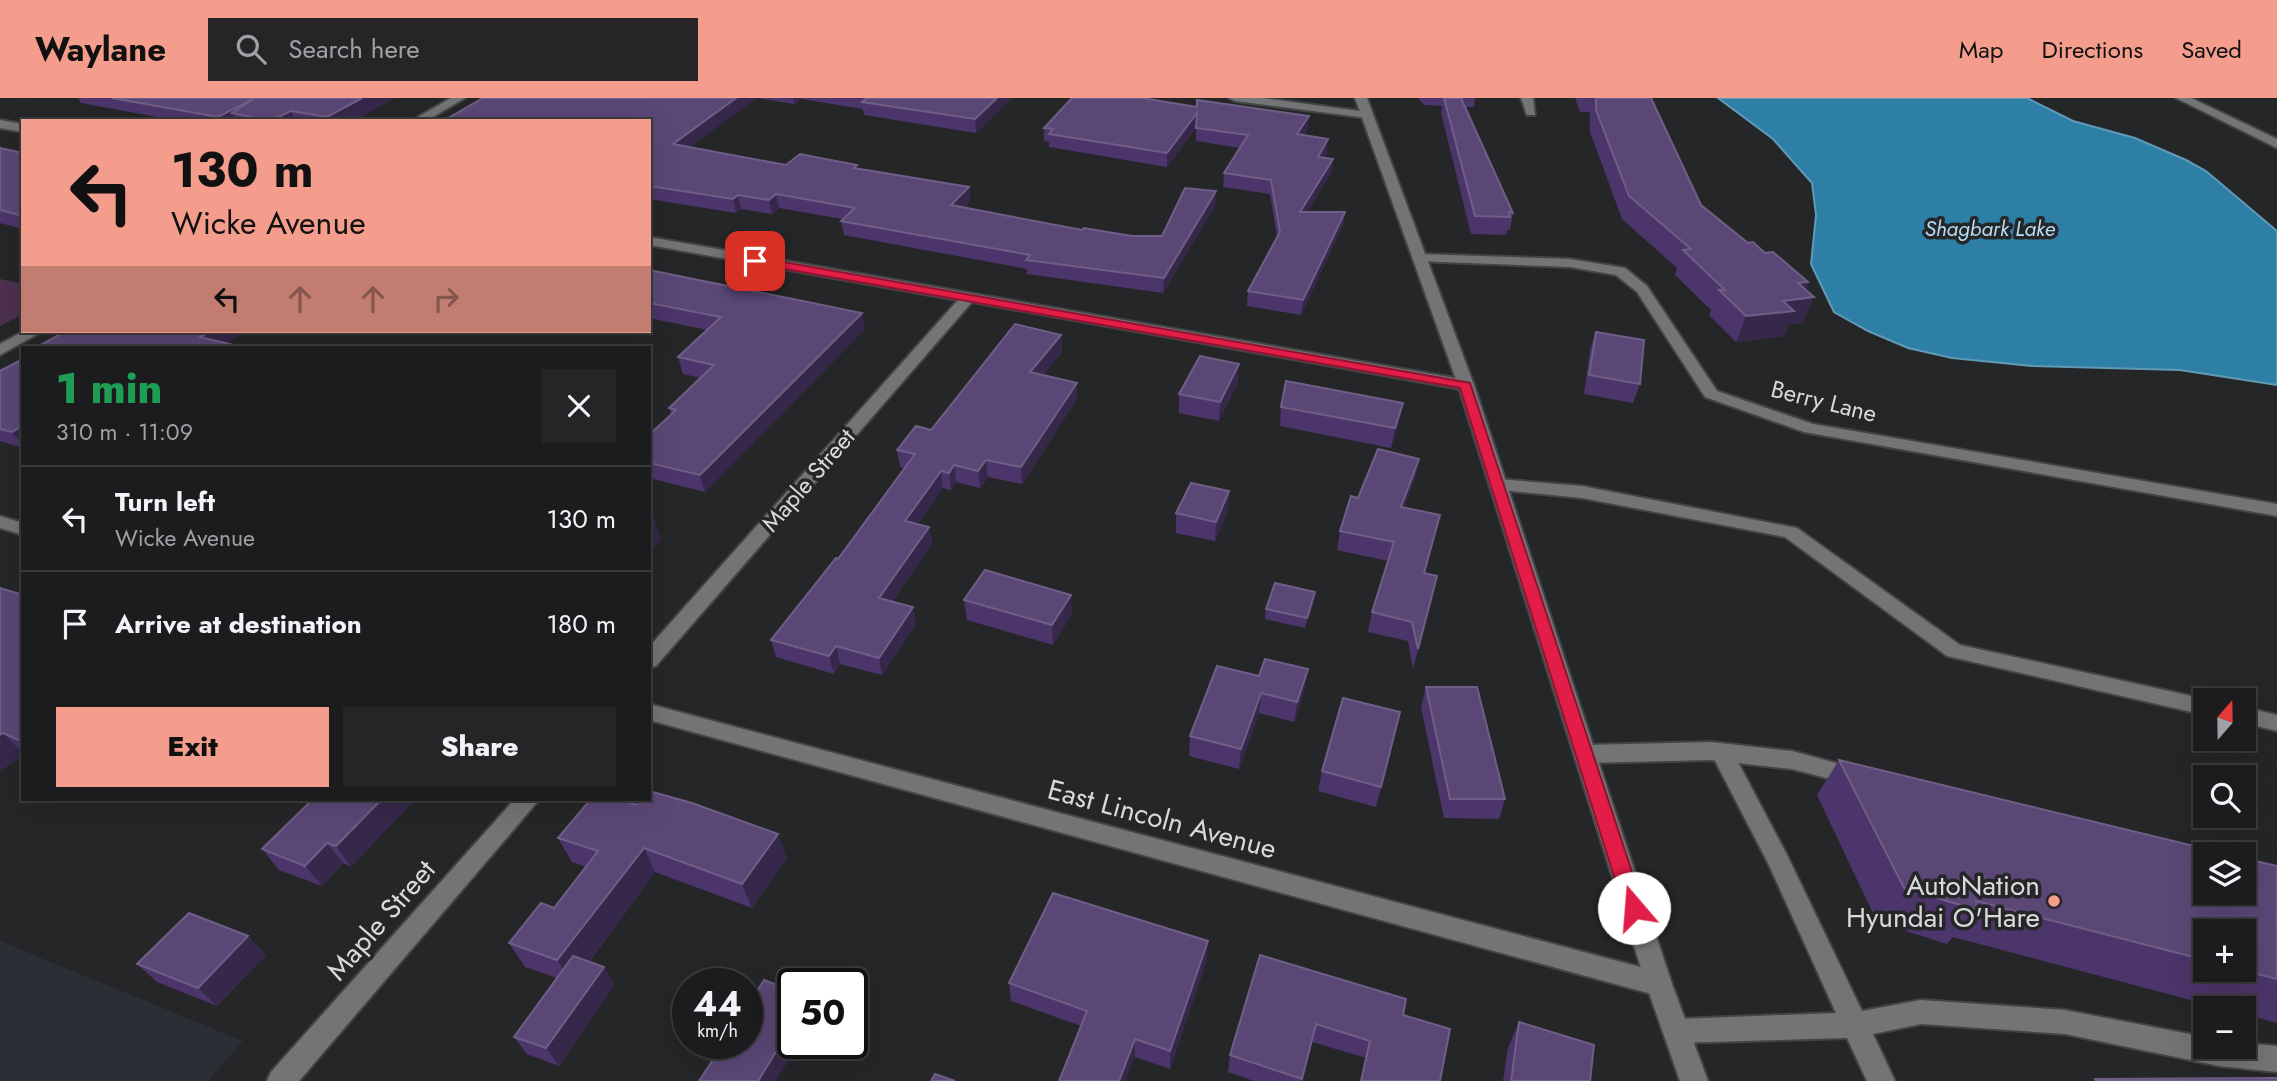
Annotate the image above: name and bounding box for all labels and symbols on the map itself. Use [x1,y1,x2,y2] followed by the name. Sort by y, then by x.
[1925,214,2056,244] water label: Shagbark Lake
[725,231,785,291] pin
[1767,371,1881,431] street label: Berry Lane
[753,420,863,539] street label: Maple Street
[2193,688,2256,751] north arrow
[1043,769,1281,869] street label: East Lincoln Avenue
[317,850,445,989] street label: Maple Street
[1846,865,2040,938] place label: AutoNation Hyundai O'Hare
[1597,871,1671,945] position arrow
[2046,893,2062,909] marker: AutoNation Hyundai O'Hare
[777,968,868,1059] speed limit sign: 50

